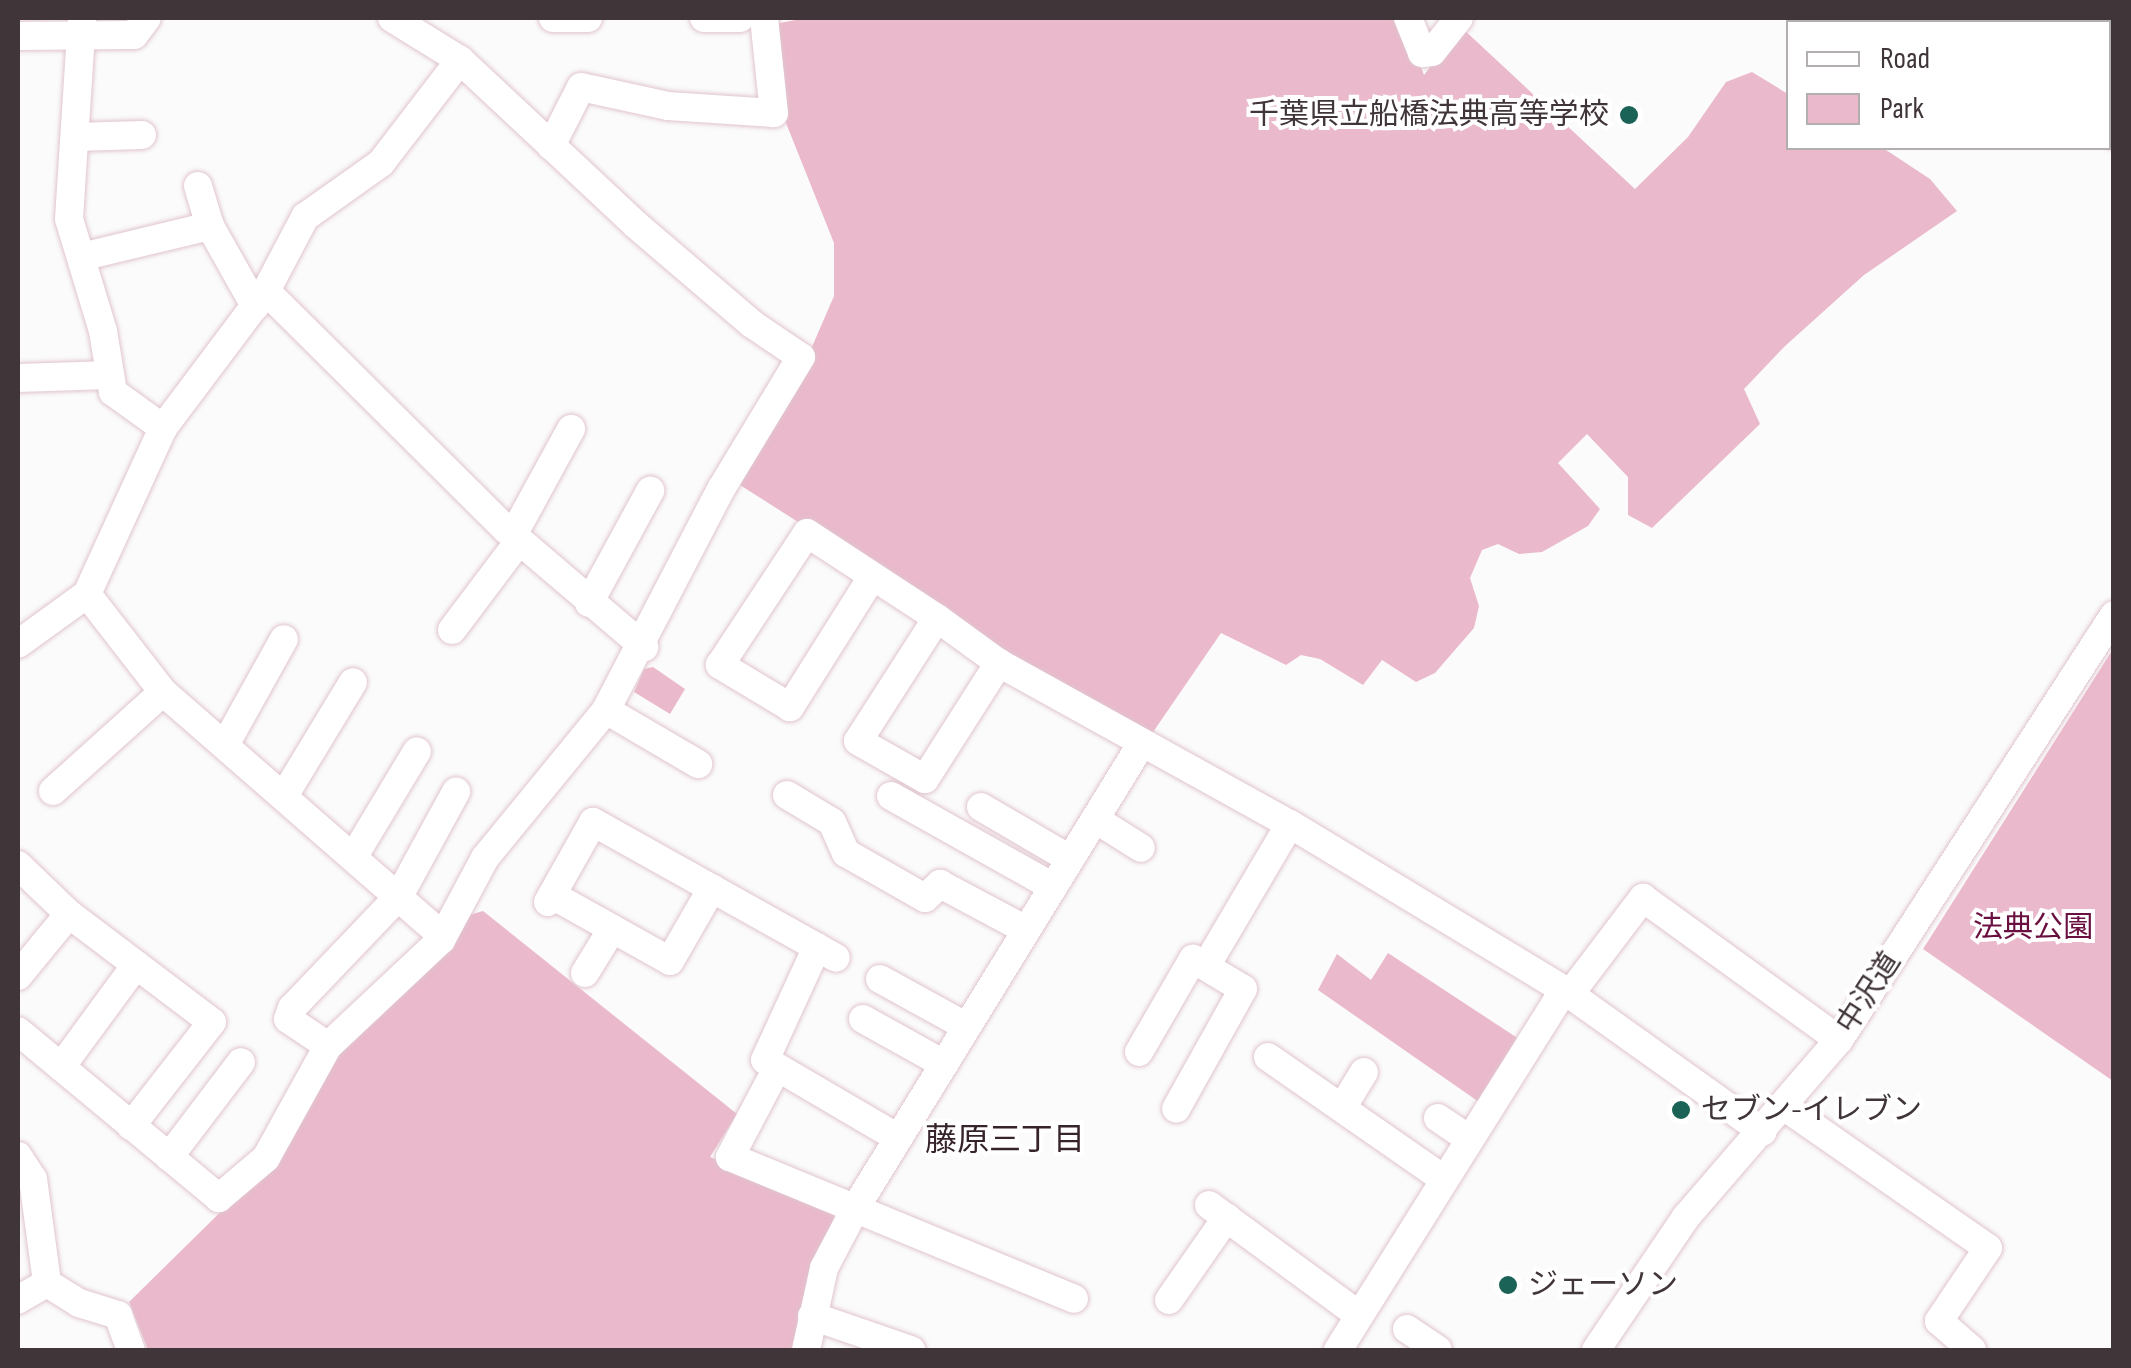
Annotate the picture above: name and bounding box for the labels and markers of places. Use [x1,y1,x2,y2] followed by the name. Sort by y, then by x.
[1249,97,1609,133] place label: 千葉県立船橋法典高等学校
[1618,104,1640,126] marker: 千葉県立船橋法典高等学校
[1701,1092,1922,1128] place label: セブン-イレブン
[1670,1099,1692,1121] marker: セブン-イレブン
[1528,1267,1678,1303] place label: ジェーソン
[1497,1274,1519,1296] marker: ジェーソン

